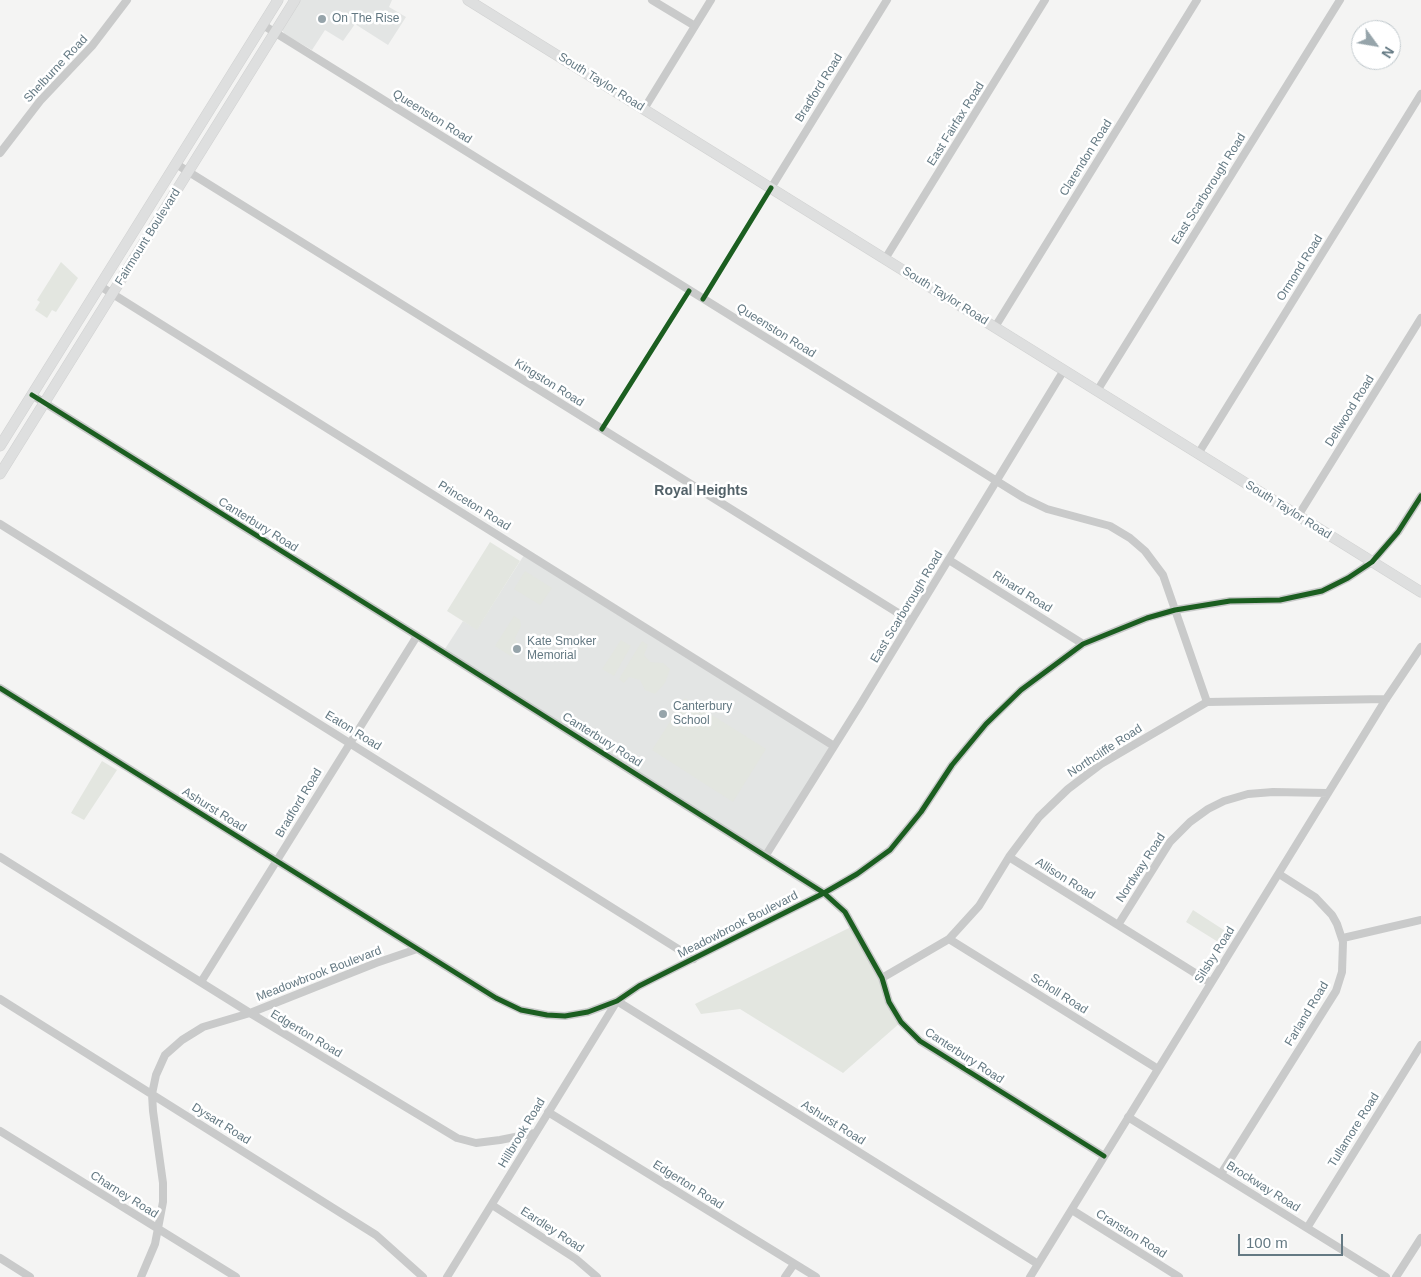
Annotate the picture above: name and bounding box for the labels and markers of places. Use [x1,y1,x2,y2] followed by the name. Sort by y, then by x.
[332,12,399,26] place label: On The Rise
[316,13,328,25] marker: On The Rise
[527,635,596,663] place label: Kate Smoker Memorial
[511,643,523,655] marker: Kate Smoker Memorial
[673,700,732,728] place label: Canterbury School
[657,708,669,720] marker: Canterbury School

